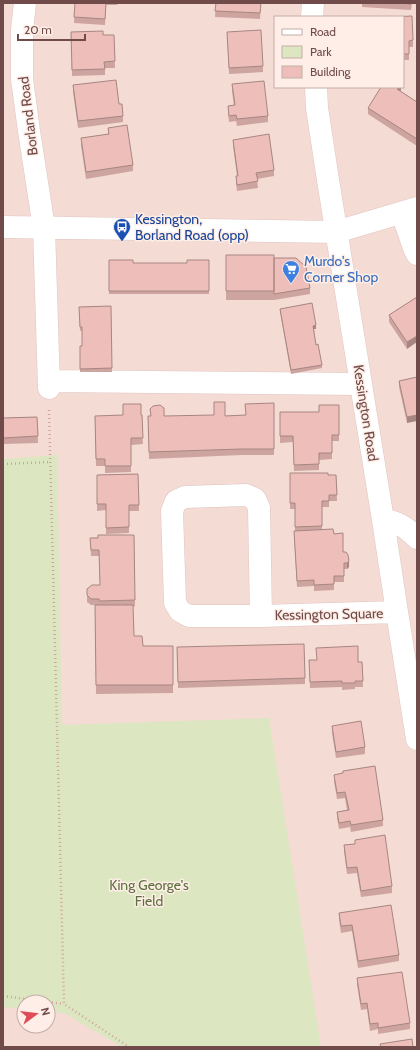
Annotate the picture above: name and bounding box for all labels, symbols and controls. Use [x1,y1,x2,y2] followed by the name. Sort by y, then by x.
[18,16,85,42] scale bar
[274,16,404,88] legend
[24,22,52,37] text: 20 m
[310,24,336,39] text: Road
[310,44,332,59] text: Park
[310,64,352,79] text: Building
[14,75,42,157] street label: Borland Road
[135,210,249,244] place label: Kessington, Borland Road (opp)
[112,217,132,242] bus stop icon: Kessington, Borland Road (opp)
[304,252,378,286] place label: Murdo's Corner Shop
[281,259,301,284] supermarket icon: Murdo's Corner Shop
[349,363,383,463] street label: Kessington Road
[274,604,384,624] street label: Kessington Square
[109,876,189,910] park label: King George's Field
[16,994,56,1034] north arrow
[38,1006,53,1017] text: N

